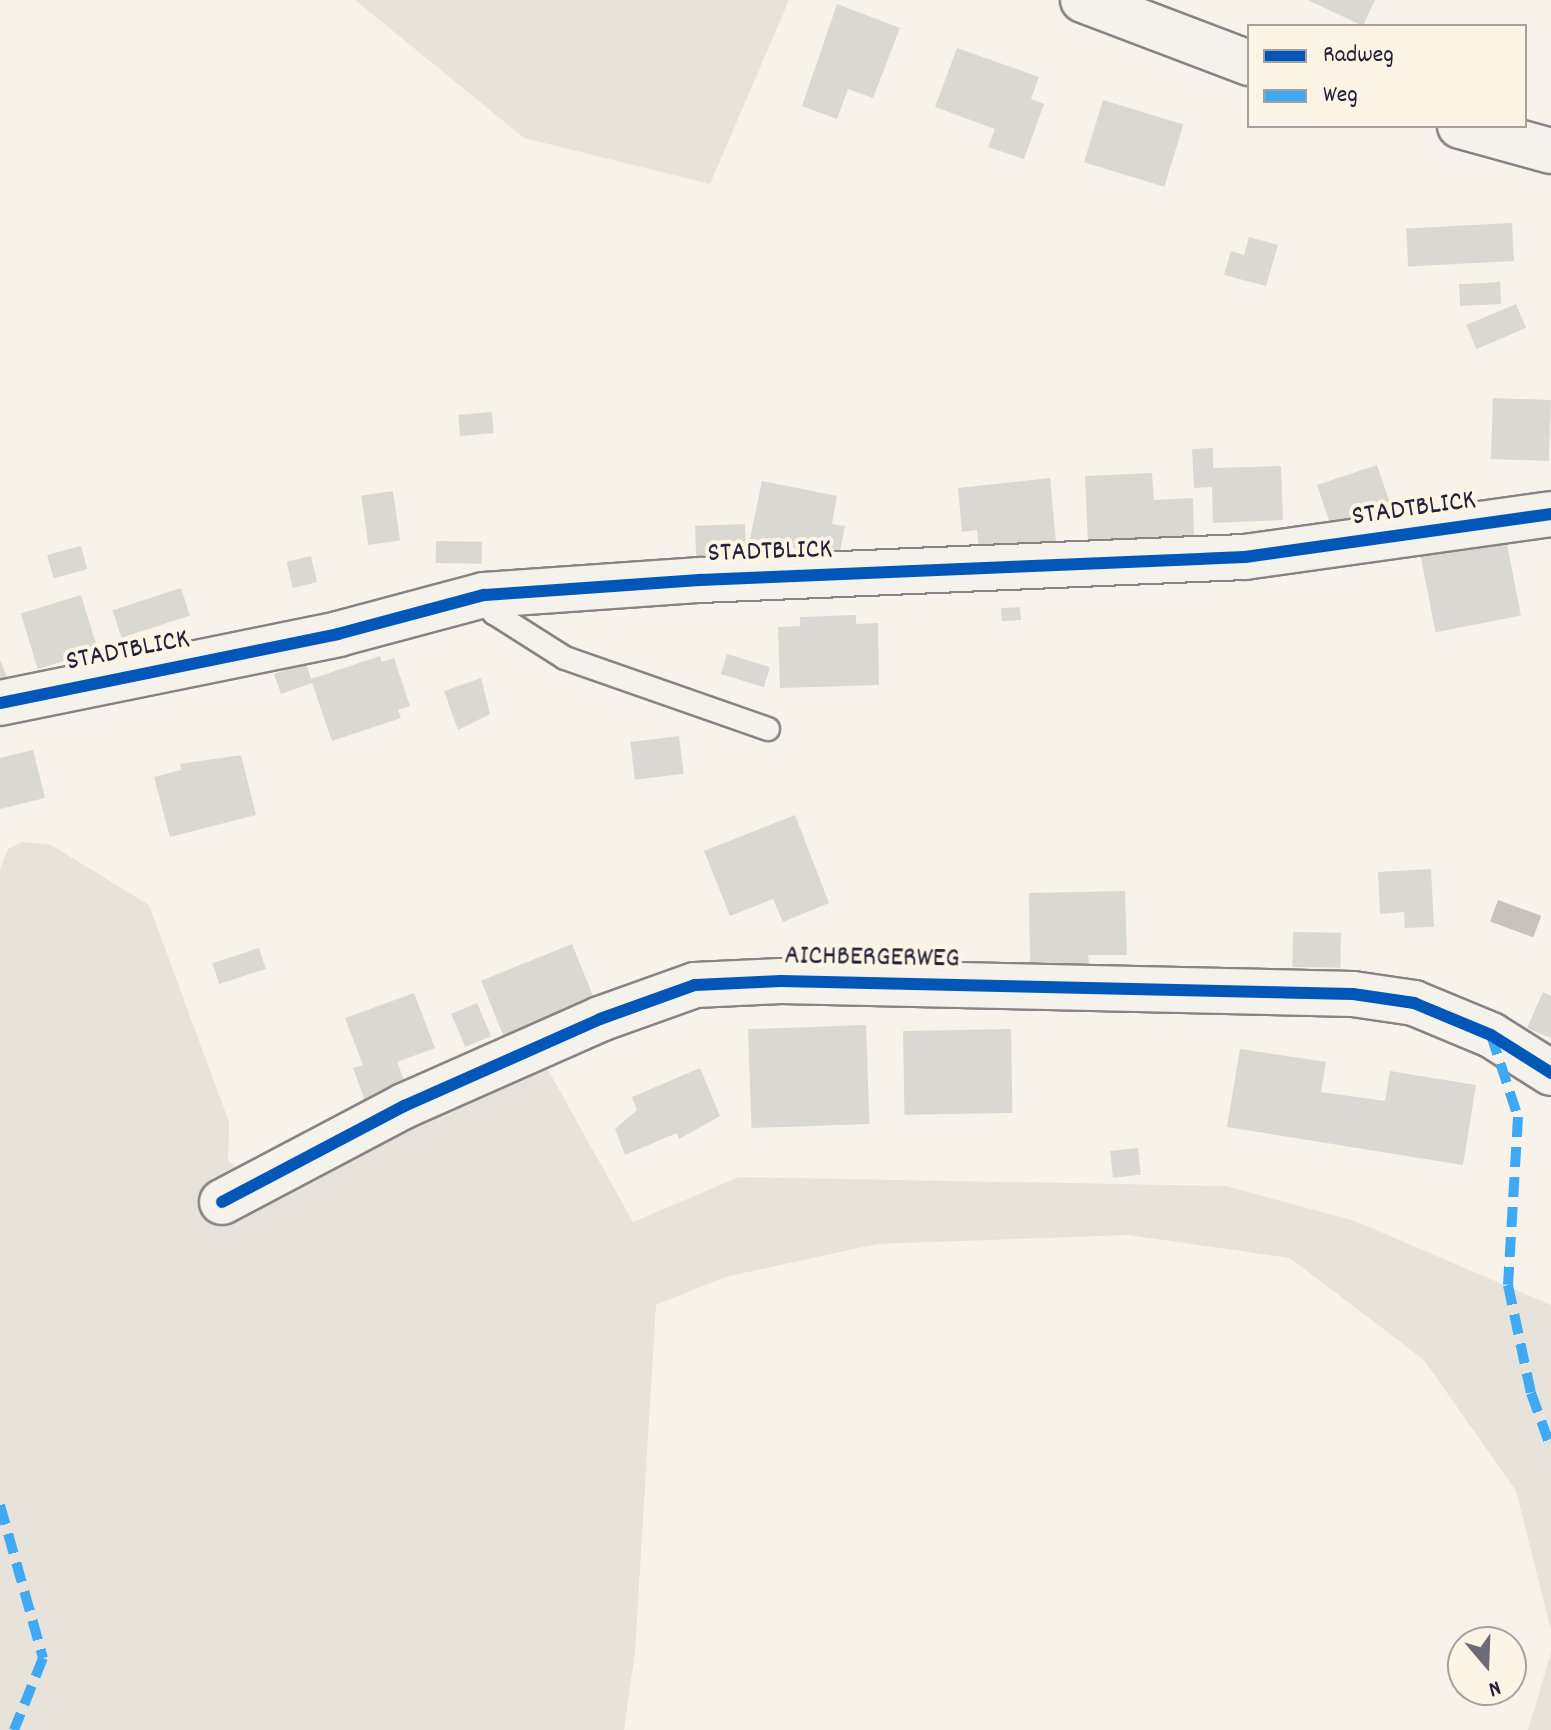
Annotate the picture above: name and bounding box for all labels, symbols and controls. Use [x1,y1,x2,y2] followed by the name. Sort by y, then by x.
[1247,24,1527,128] legend
[1323,39,1394,73] text: Radweg
[1323,79,1358,113] text: Weg
[1350,485,1478,535] street label: STADTBLICK
[707,534,833,572] street label: STADTBLICK
[64,624,192,680] street label: STADTBLICK
[784,941,960,977] street label: AICHBERGERWEG
[1447,1626,1527,1706] north arrow
[1484,1671,1505,1704] text: N

